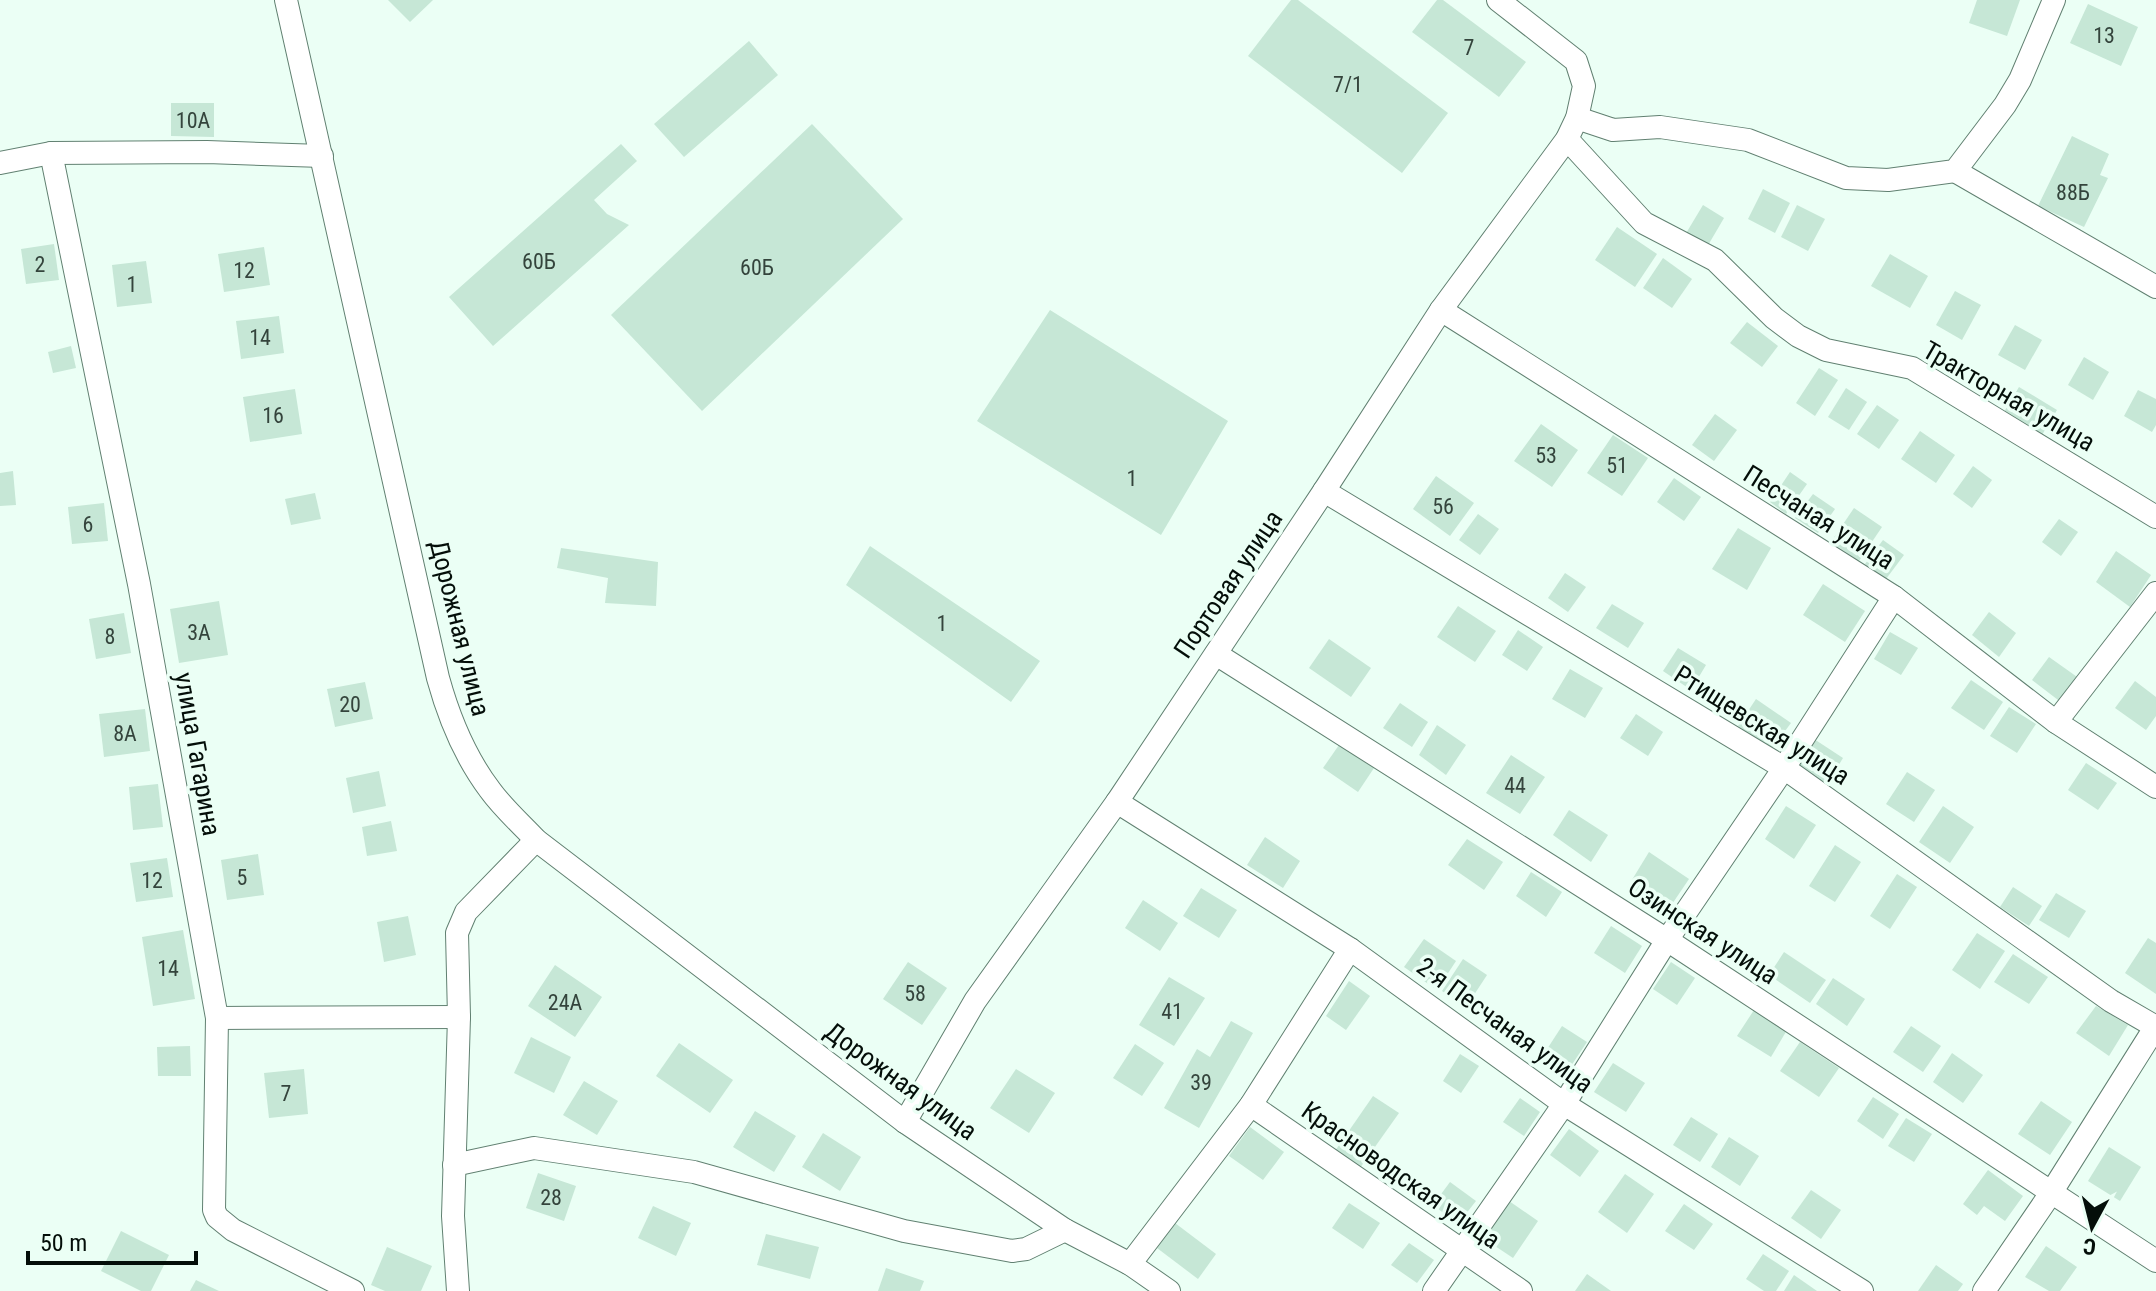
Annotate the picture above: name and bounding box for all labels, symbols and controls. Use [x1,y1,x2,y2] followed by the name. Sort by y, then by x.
[2093,23,2115,48] house number: 13
[1464,35,1474,60] house number: 7
[1333,72,1363,97] house number: 7/1
[176,108,211,133] house number: 10А
[2056,180,2090,205] house number: 88Б
[522,249,556,274] house number: 60Б
[35,252,45,277] house number: 2
[740,255,774,280] house number: 60Б
[233,258,255,283] house number: 12
[127,272,137,297] house number: 1
[249,325,271,350] house number: 14
[1918,335,2100,457] street label: Тракторная улица
[262,403,284,428] house number: 16
[1535,443,1557,468] house number: 53
[1606,453,1628,478] house number: 51
[1738,459,1900,575] street label: Песчаная улица
[1127,466,1137,491] house number: 1
[1432,494,1454,519] house number: 56
[1168,505,1288,663] street label: Портовая улица
[83,512,93,537] house number: 6
[424,537,496,719] street label: Дорожная улица
[937,611,947,636] house number: 1
[187,620,211,645] house number: 3А
[105,624,115,649] house number: 8
[1669,659,1855,791] street label: Ртищевская улица
[169,670,227,838] street label: улица Гагарина
[339,692,361,717] house number: 20
[113,721,137,746] house number: 8А
[1504,773,1526,798] house number: 44
[237,865,247,890] house number: 5
[141,868,163,893] house number: 12
[1623,872,1783,990] street label: Озинская улица
[1411,951,1599,1099] street label: 2-я Песчаная улица
[157,956,179,981] house number: 14
[904,981,926,1006] house number: 58
[548,990,583,1015] house number: 24А
[1161,999,1183,1024] house number: 41
[819,1016,983,1146] street label: Дорожная улица
[1190,1070,1212,1095] house number: 39
[281,1081,291,1106] house number: 7
[1296,1095,1506,1255] street label: Красноводская улица
[540,1185,562,1210] house number: 28
[2052,1187,2132,1267] north arrow
[28,1215,196,1265] scale bar
[40,1229,87,1257] text: 50 m
[2082,1233,2097,1260] text: С

